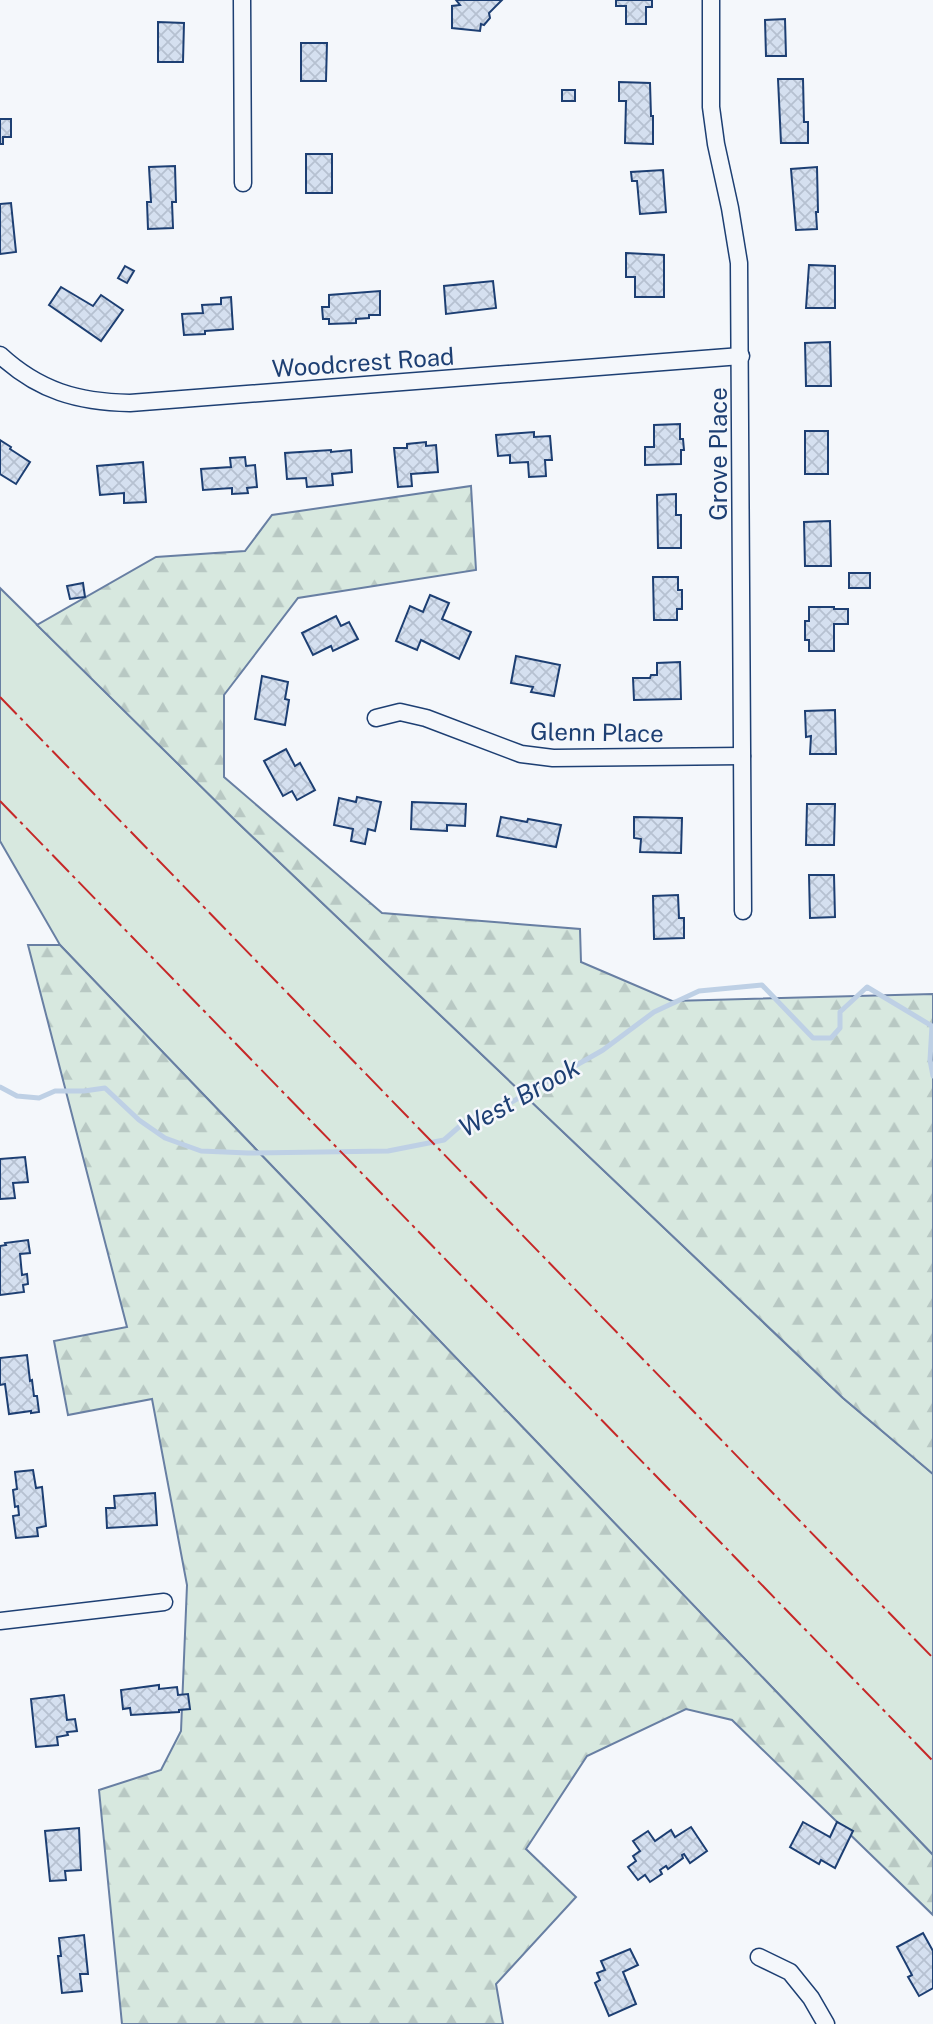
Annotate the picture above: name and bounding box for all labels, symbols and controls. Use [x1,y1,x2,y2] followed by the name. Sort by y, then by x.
[271,342,455,382] street label: Woodcrest Road
[704,387,732,521] street label: Grove Place
[530,717,664,747] street label: Glenn Place
[453,1051,585,1143] water label: West Brook

